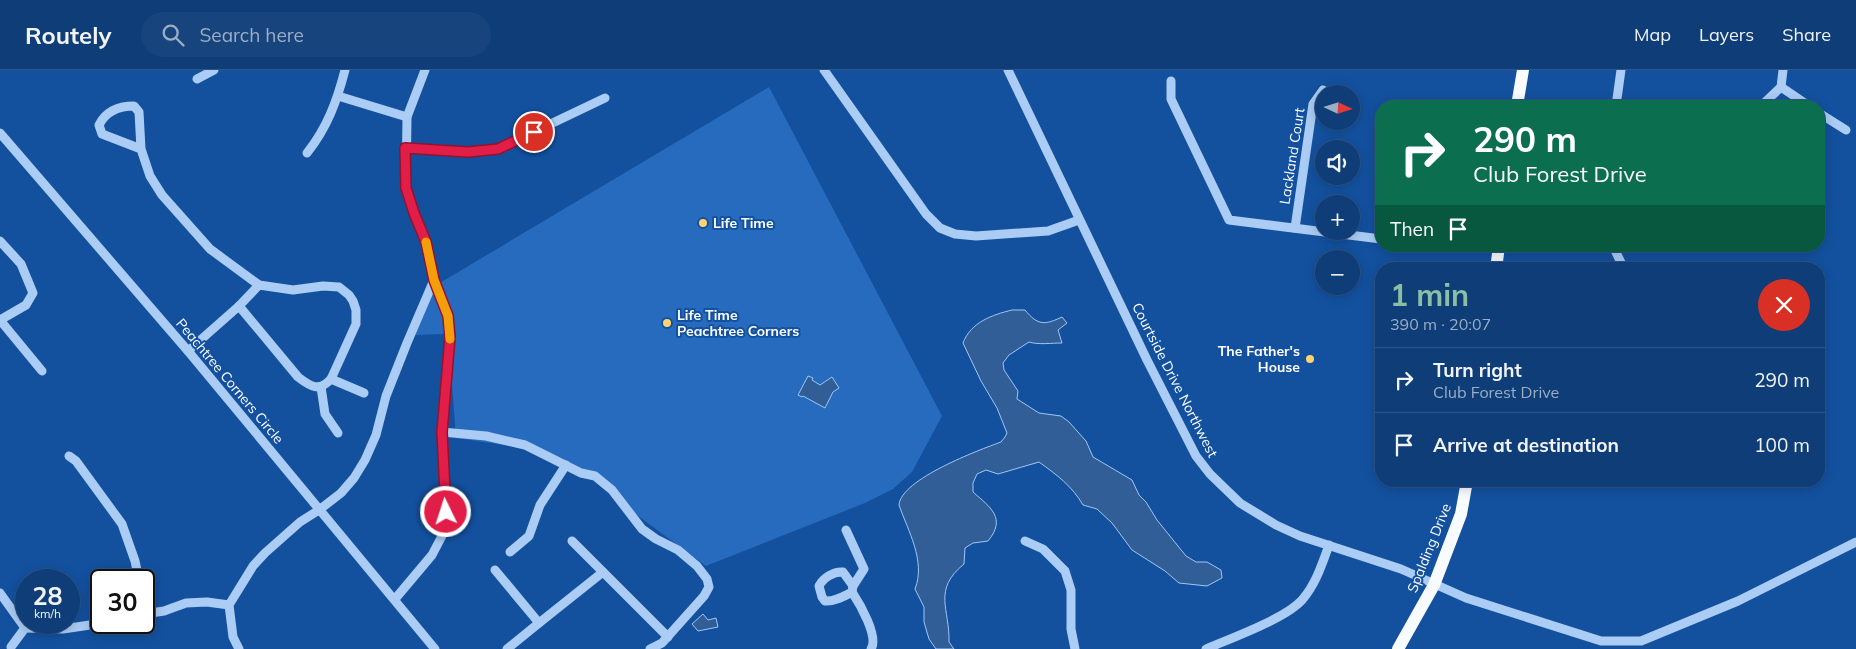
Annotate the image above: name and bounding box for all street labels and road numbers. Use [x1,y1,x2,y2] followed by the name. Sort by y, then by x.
[1275,106,1309,206] street label: Lackland Court
[1128,300,1222,460] street label: Courtside Drive Northwest
[172,315,288,447] street label: Peachtree Corners Circle
[1403,501,1455,595] street label: Spalding Drive

